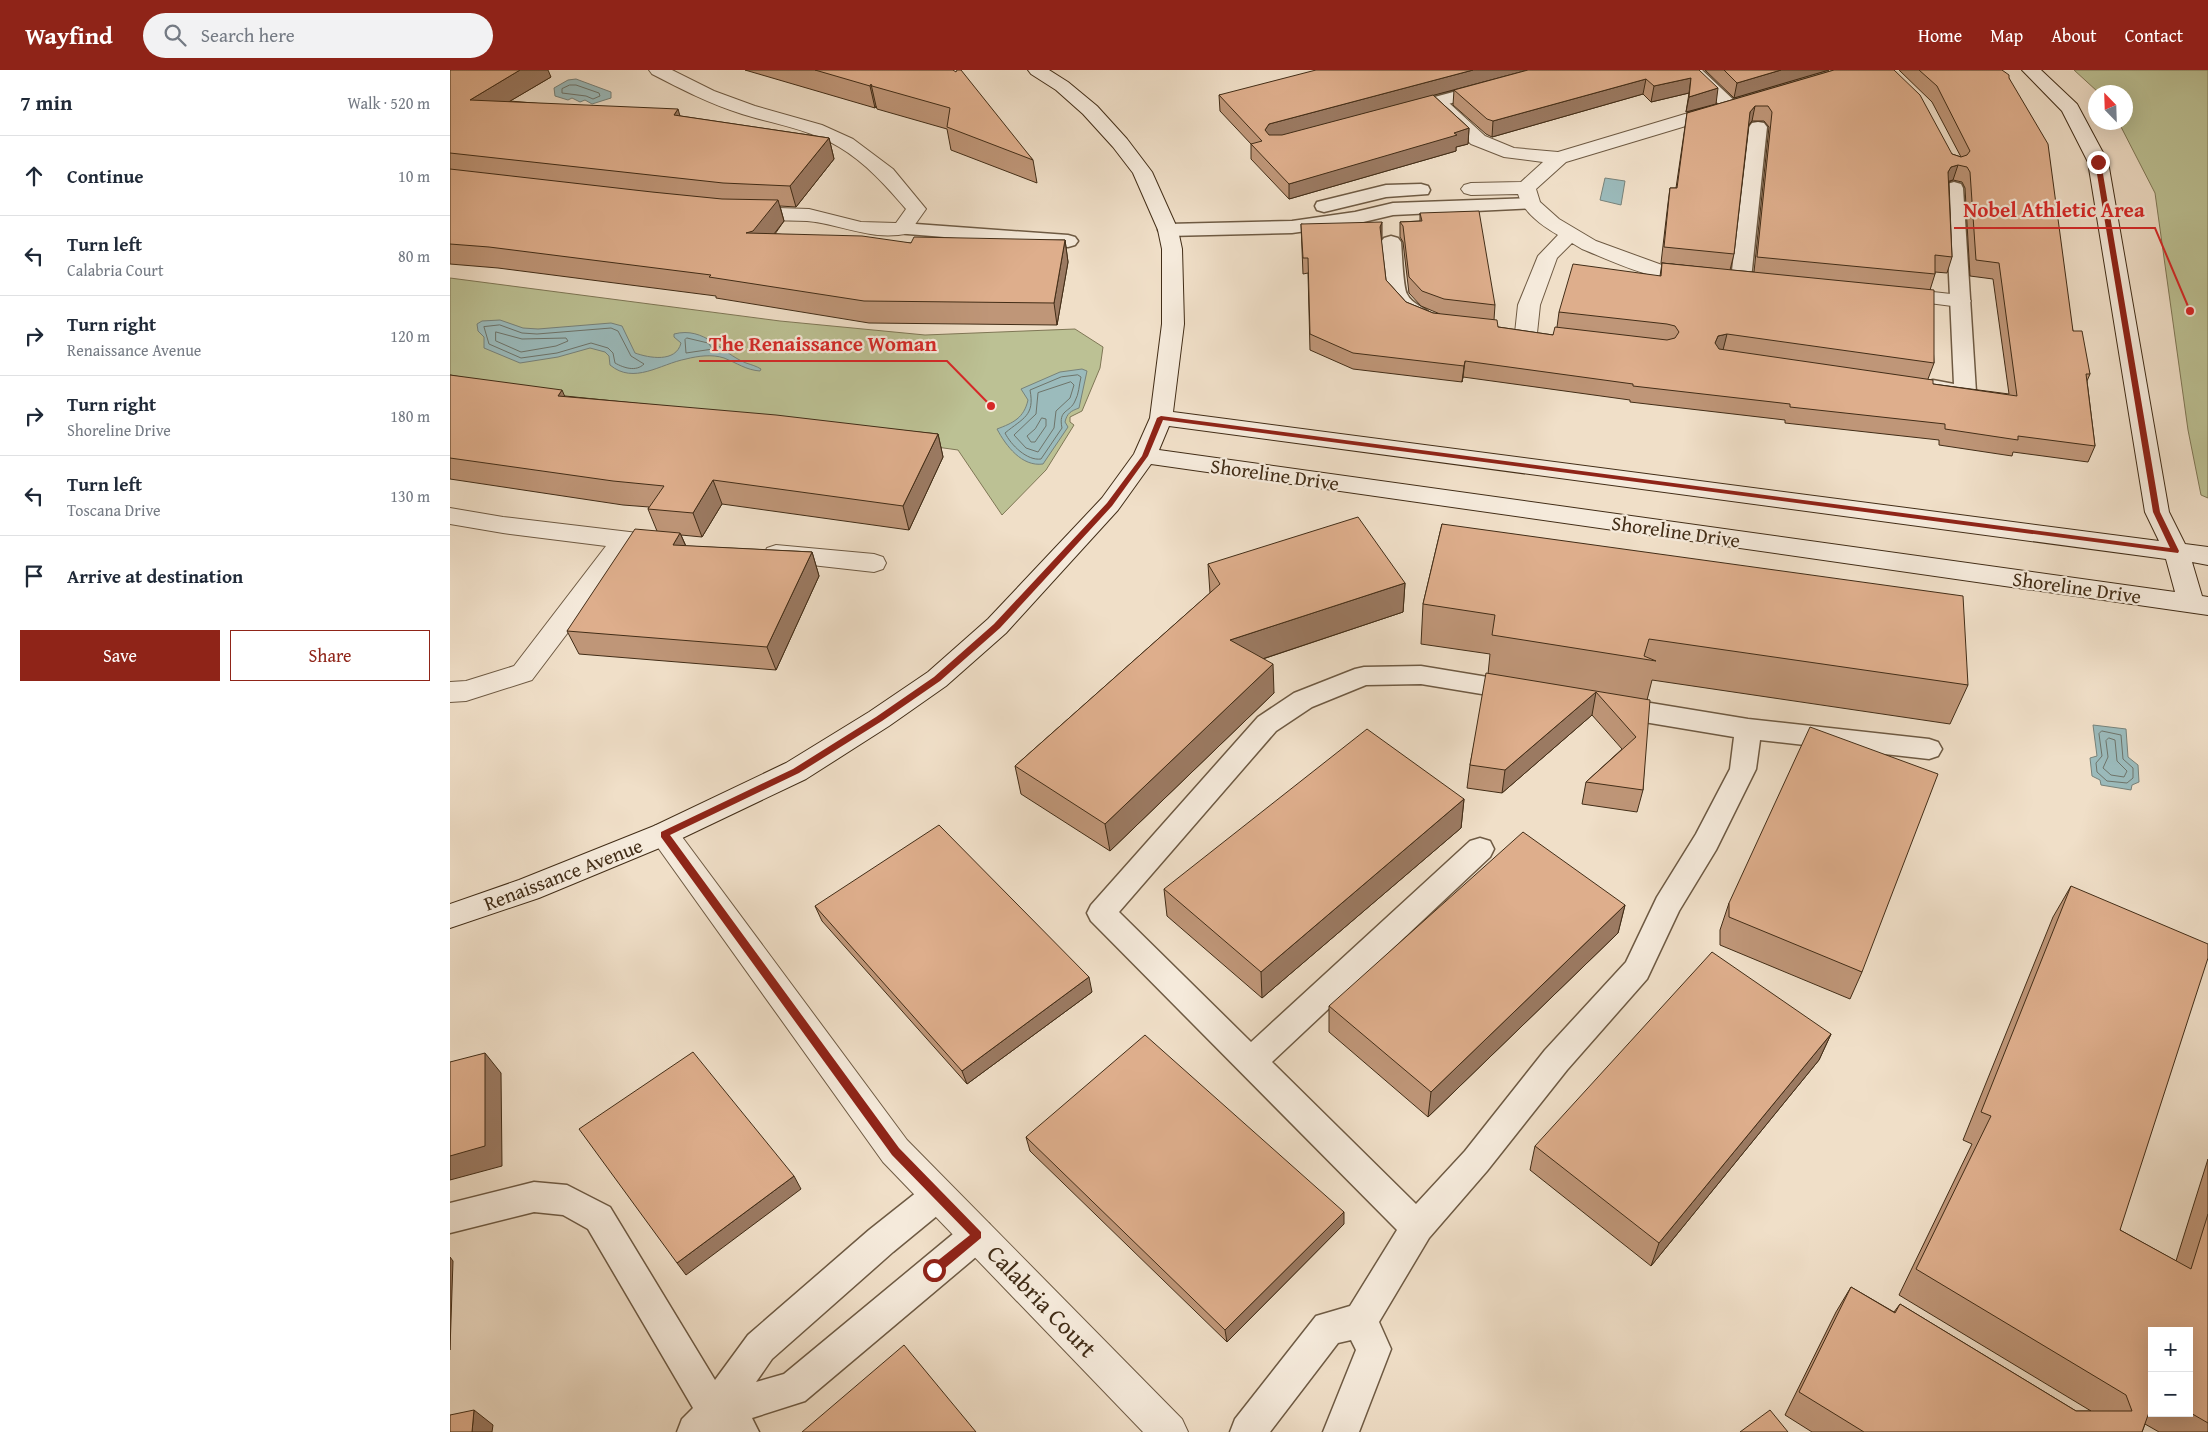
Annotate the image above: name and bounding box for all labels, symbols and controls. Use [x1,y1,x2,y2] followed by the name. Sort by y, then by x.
[143,13,493,58] search box
[25,18,113,53] text: Wayfind
[161,21,189,49] icon: search
[201,21,295,49] text: Search here
[1918,22,1962,49] text: Home
[1990,22,2023,49] text: Map
[2051,22,2097,49] text: About
[2125,22,2183,49] text: Contact
[2088,85,2133,130] north arrow
[20,87,72,118] text: 7 min
[347,91,430,115] text: Walk · 520 m
[2087,151,2110,174] route end
[20,162,48,190] icon: ahead
[67,162,144,190] text: Continue
[398,164,430,188] text: 10 m
[1954,192,2155,228] callout: Nobel Athletic Area
[1963,194,2145,225] text: Nobel Athletic Area
[67,230,142,258] text: Turn left
[20,242,48,270] icon: left
[398,244,430,268] text: 80 m
[67,258,164,282] text: Calabria Court
[67,310,156,338] text: Turn right
[20,322,48,350] icon: right
[390,324,430,348] text: 120 m
[699,325,947,361] callout: The Renaissance Woman
[709,328,938,359] text: The Renaissance Woman
[67,338,201,362] text: Renaissance Avenue
[67,390,156,418] text: Turn right
[20,402,48,430] icon: right
[390,404,430,428] text: 180 m
[67,418,171,442] text: Shoreline Drive
[1209,451,1341,497] street label: Shoreline Drive
[67,470,142,498] text: Turn left
[20,482,48,510] icon: left
[390,484,430,508] text: 130 m
[67,498,160,522] text: Toscana Drive
[1610,508,1742,554] street label: Shoreline Drive
[20,562,48,590] icon: arrive
[67,562,243,590] text: Arrive at destination
[2011,564,2143,610] street label: Shoreline Drive
[20,630,220,681] button: Save
[230,630,430,681] button: Share
[479,830,647,918] street label: Renaissance Avenue
[979,1237,1105,1366] street label: Calabria Court
[923,1259,946,1282] route start
[2148,1327,2193,1417] map controls
[2148,1327,2193,1372] button: +
[2148,1372,2193,1417] button: −

